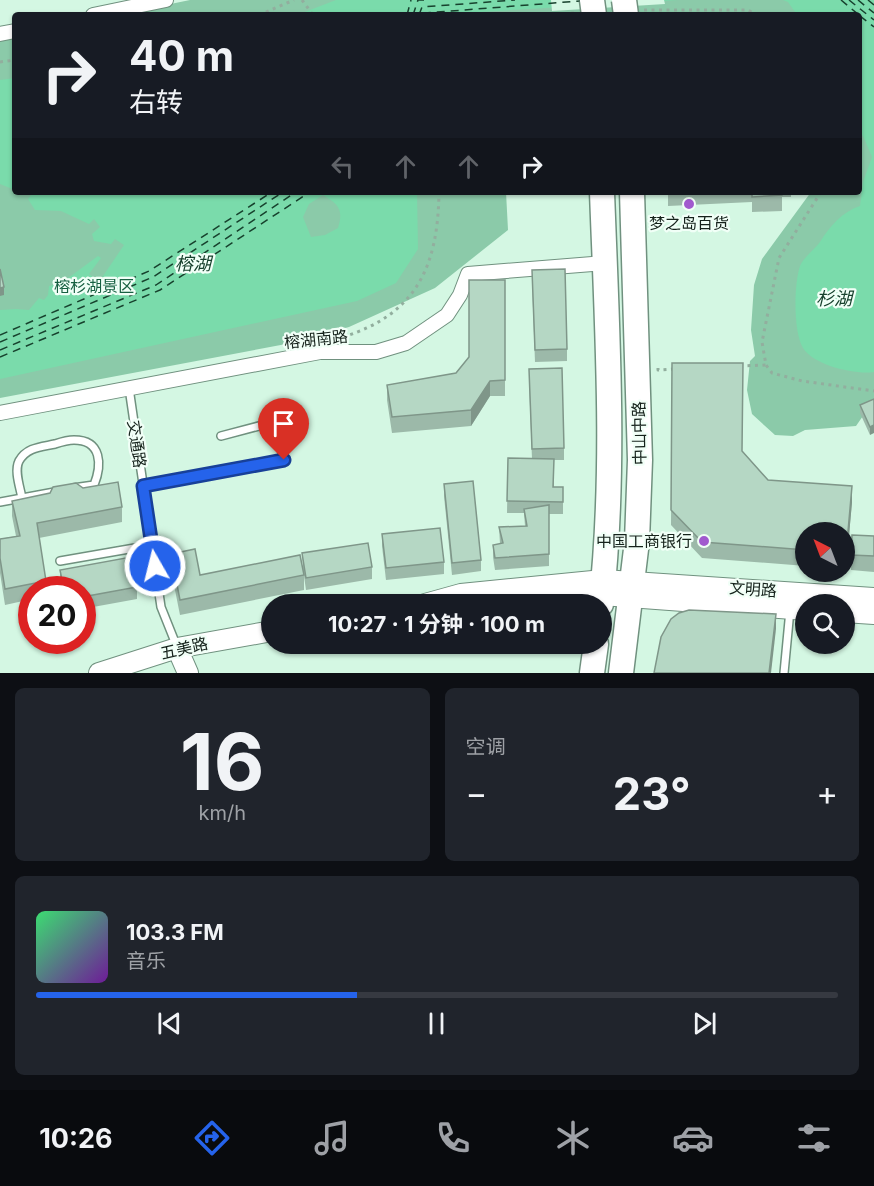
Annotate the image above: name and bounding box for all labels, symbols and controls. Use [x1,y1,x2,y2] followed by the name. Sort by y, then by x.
[129,30,234,81] text: 40 m
[30,36,108,114] icon: right
[129,86,183,119] text: 右转
[326,150,359,183] icon: left
[389,150,422,183] icon: ahead
[452,150,485,183] icon: ahead
[515,150,548,183] icon: right
[682,197,696,211] marker: 梦之岛百货
[649,213,729,233] place label: 梦之岛百货
[175,253,214,274] water label: 榕湖
[54,276,134,296] park label: 榕杉湖景区
[816,288,855,309] water label: 杉湖
[283,326,349,352] street label: 榕湖南路
[258,398,309,460] pin
[628,401,650,465] street label: 中山中路
[267,407,300,440] icon: arrive
[124,419,150,469] street label: 交通路
[795,522,855,582] north arrow
[795,522,855,654] map controls
[596,531,692,551] place label: 中国工商银行
[123,534,187,598] position arrow
[697,534,711,548] marker: 中国工商银行
[18,576,96,654] speed limit sign: 20
[728,577,778,601] street label: 文明路
[795,594,855,654] button: search
[328,611,545,637] text: 10:27 · 1 分钟 · 100 m
[158,633,210,663] street label: 五美路
[180,714,264,809] text: 16
[466,735,506,759] text: 空调
[613,766,691,821] text: 23°
[466,773,487,813] text: −
[816,773,838,813] text: +
[198,801,246,825] text: km/h
[126,919,224,945] text: 103.3 FM
[126,949,166,973] text: 音乐
[153,1007,186,1040] icon: previous
[420,1007,453,1040] icon: pause
[688,1007,721,1040] icon: next
[191,1117,233,1159] icon: directions
[311,1117,353,1159] icon: music
[432,1117,474,1159] icon: phone
[552,1117,594,1159] icon: climate
[672,1117,714,1159] icon: car
[793,1117,835,1159] icon: filters
[39,1122,113,1155] text: 10:26

